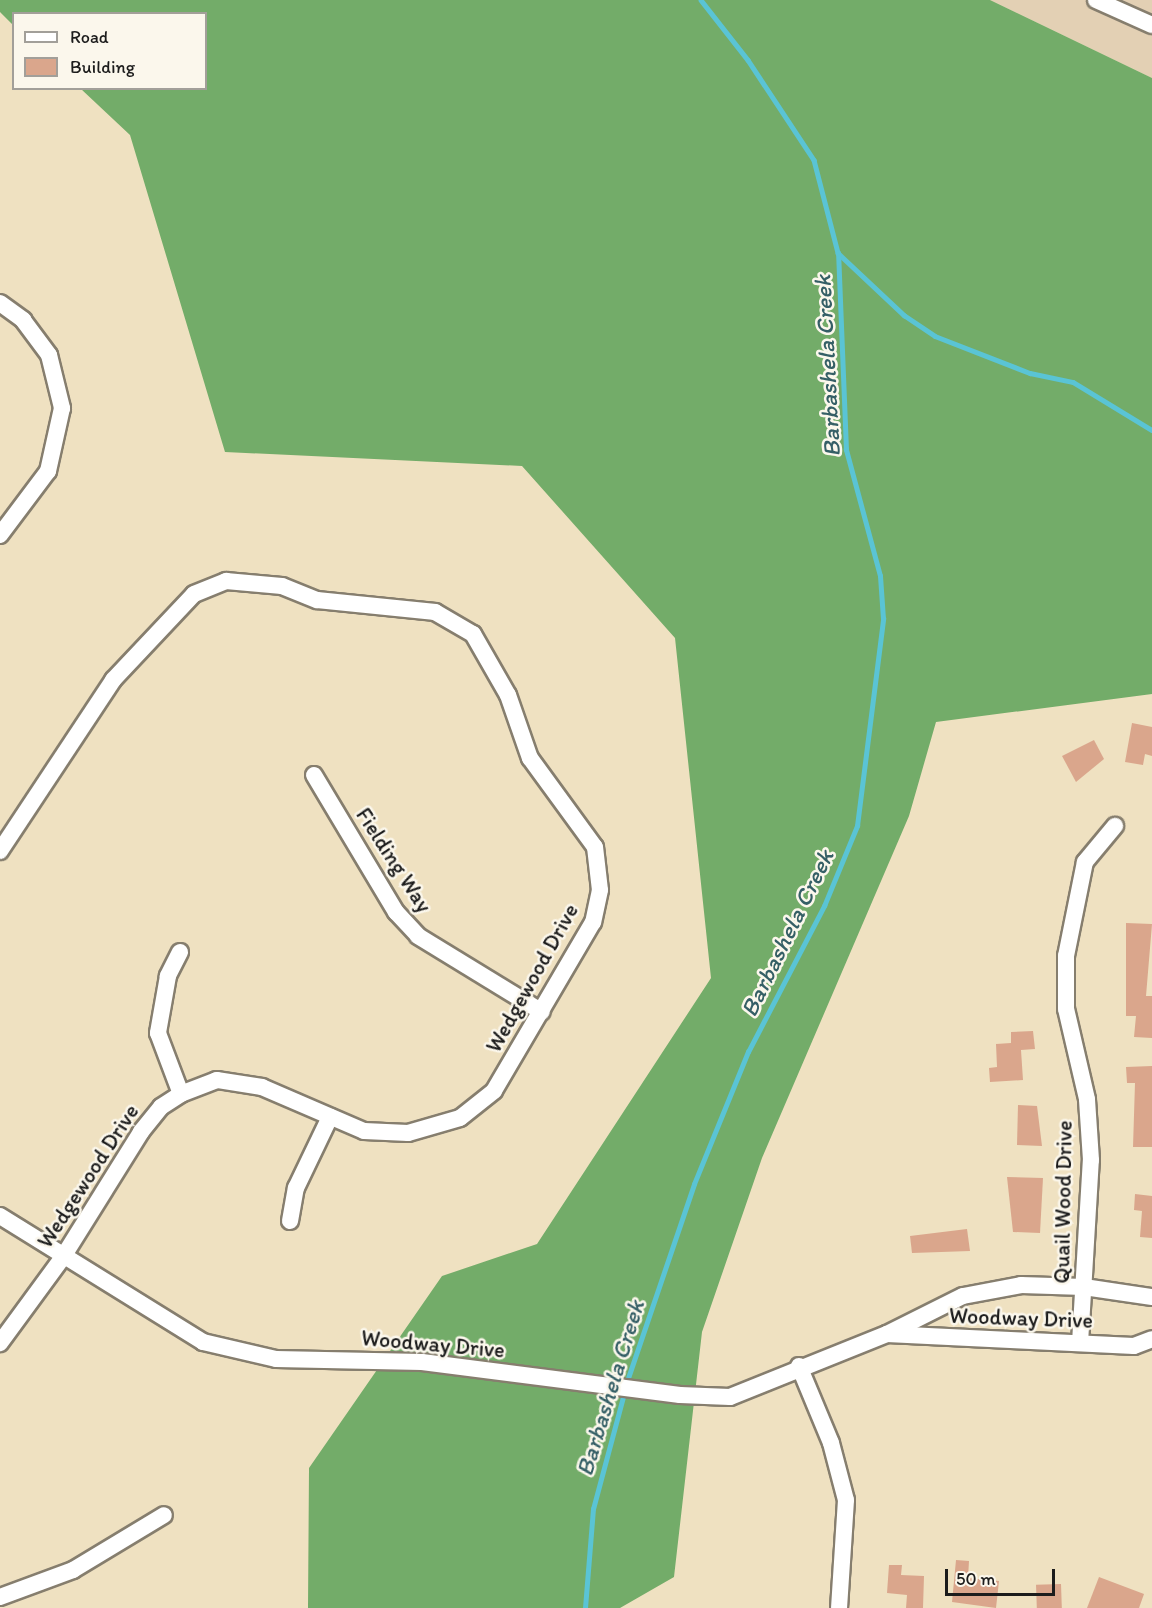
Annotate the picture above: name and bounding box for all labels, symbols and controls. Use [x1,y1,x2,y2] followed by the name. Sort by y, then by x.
[12,12,207,90] legend
[70,26,109,48] text: Road
[70,56,135,78] text: Building
[808,275,846,457] water label: Barbashela Creek
[350,803,438,917] street label: Fielding Way
[734,845,840,1021] water label: Barbashela Creek
[480,899,584,1057] street label: Wedgewood Drive
[32,1099,144,1253] street label: Wedgewood Drive
[1048,1120,1078,1284] street label: Quail Wood Drive
[570,1297,650,1479] water label: Barbashela Creek
[949,1302,1093,1334] street label: Woodway Drive
[360,1325,506,1363] street label: Woodway Drive
[948,1557,1058,1595] scale bar
[956,1568,996,1590] text: 50 m

